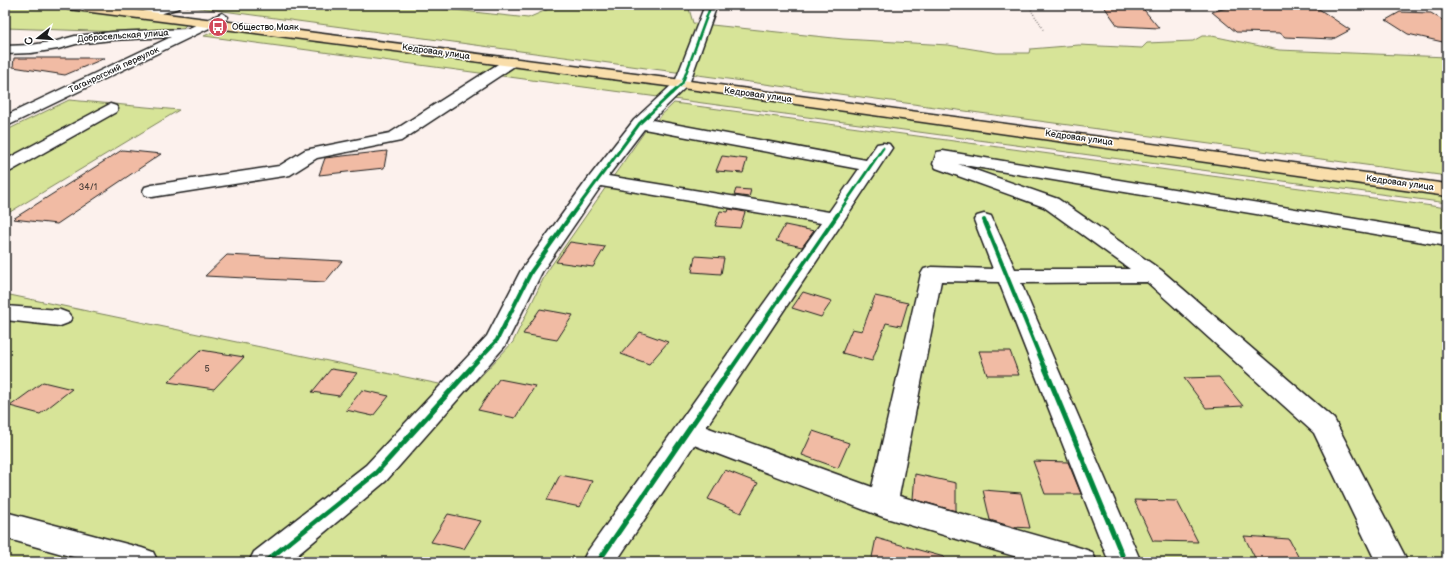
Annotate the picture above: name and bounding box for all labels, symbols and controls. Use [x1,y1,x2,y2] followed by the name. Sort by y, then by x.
[207,16,229,38] bus stop icon: Общество Маяк
[18,18,58,58] north arrow
[232,22,299,33] place label: Общество Маяк
[77,27,170,45] street label: Добросельская улица
[21,35,36,46] text: С
[401,42,471,62] street label: Кедровая улица
[67,44,161,96] street label: Таганрогский переулок
[723,85,793,105] street label: Кедровая улица
[1044,128,1114,148] street label: Кедровая улица
[1365,173,1435,193] street label: Кедровая улица
[79,182,97,193] house number: 34/1
[204,364,210,375] house number: 5

